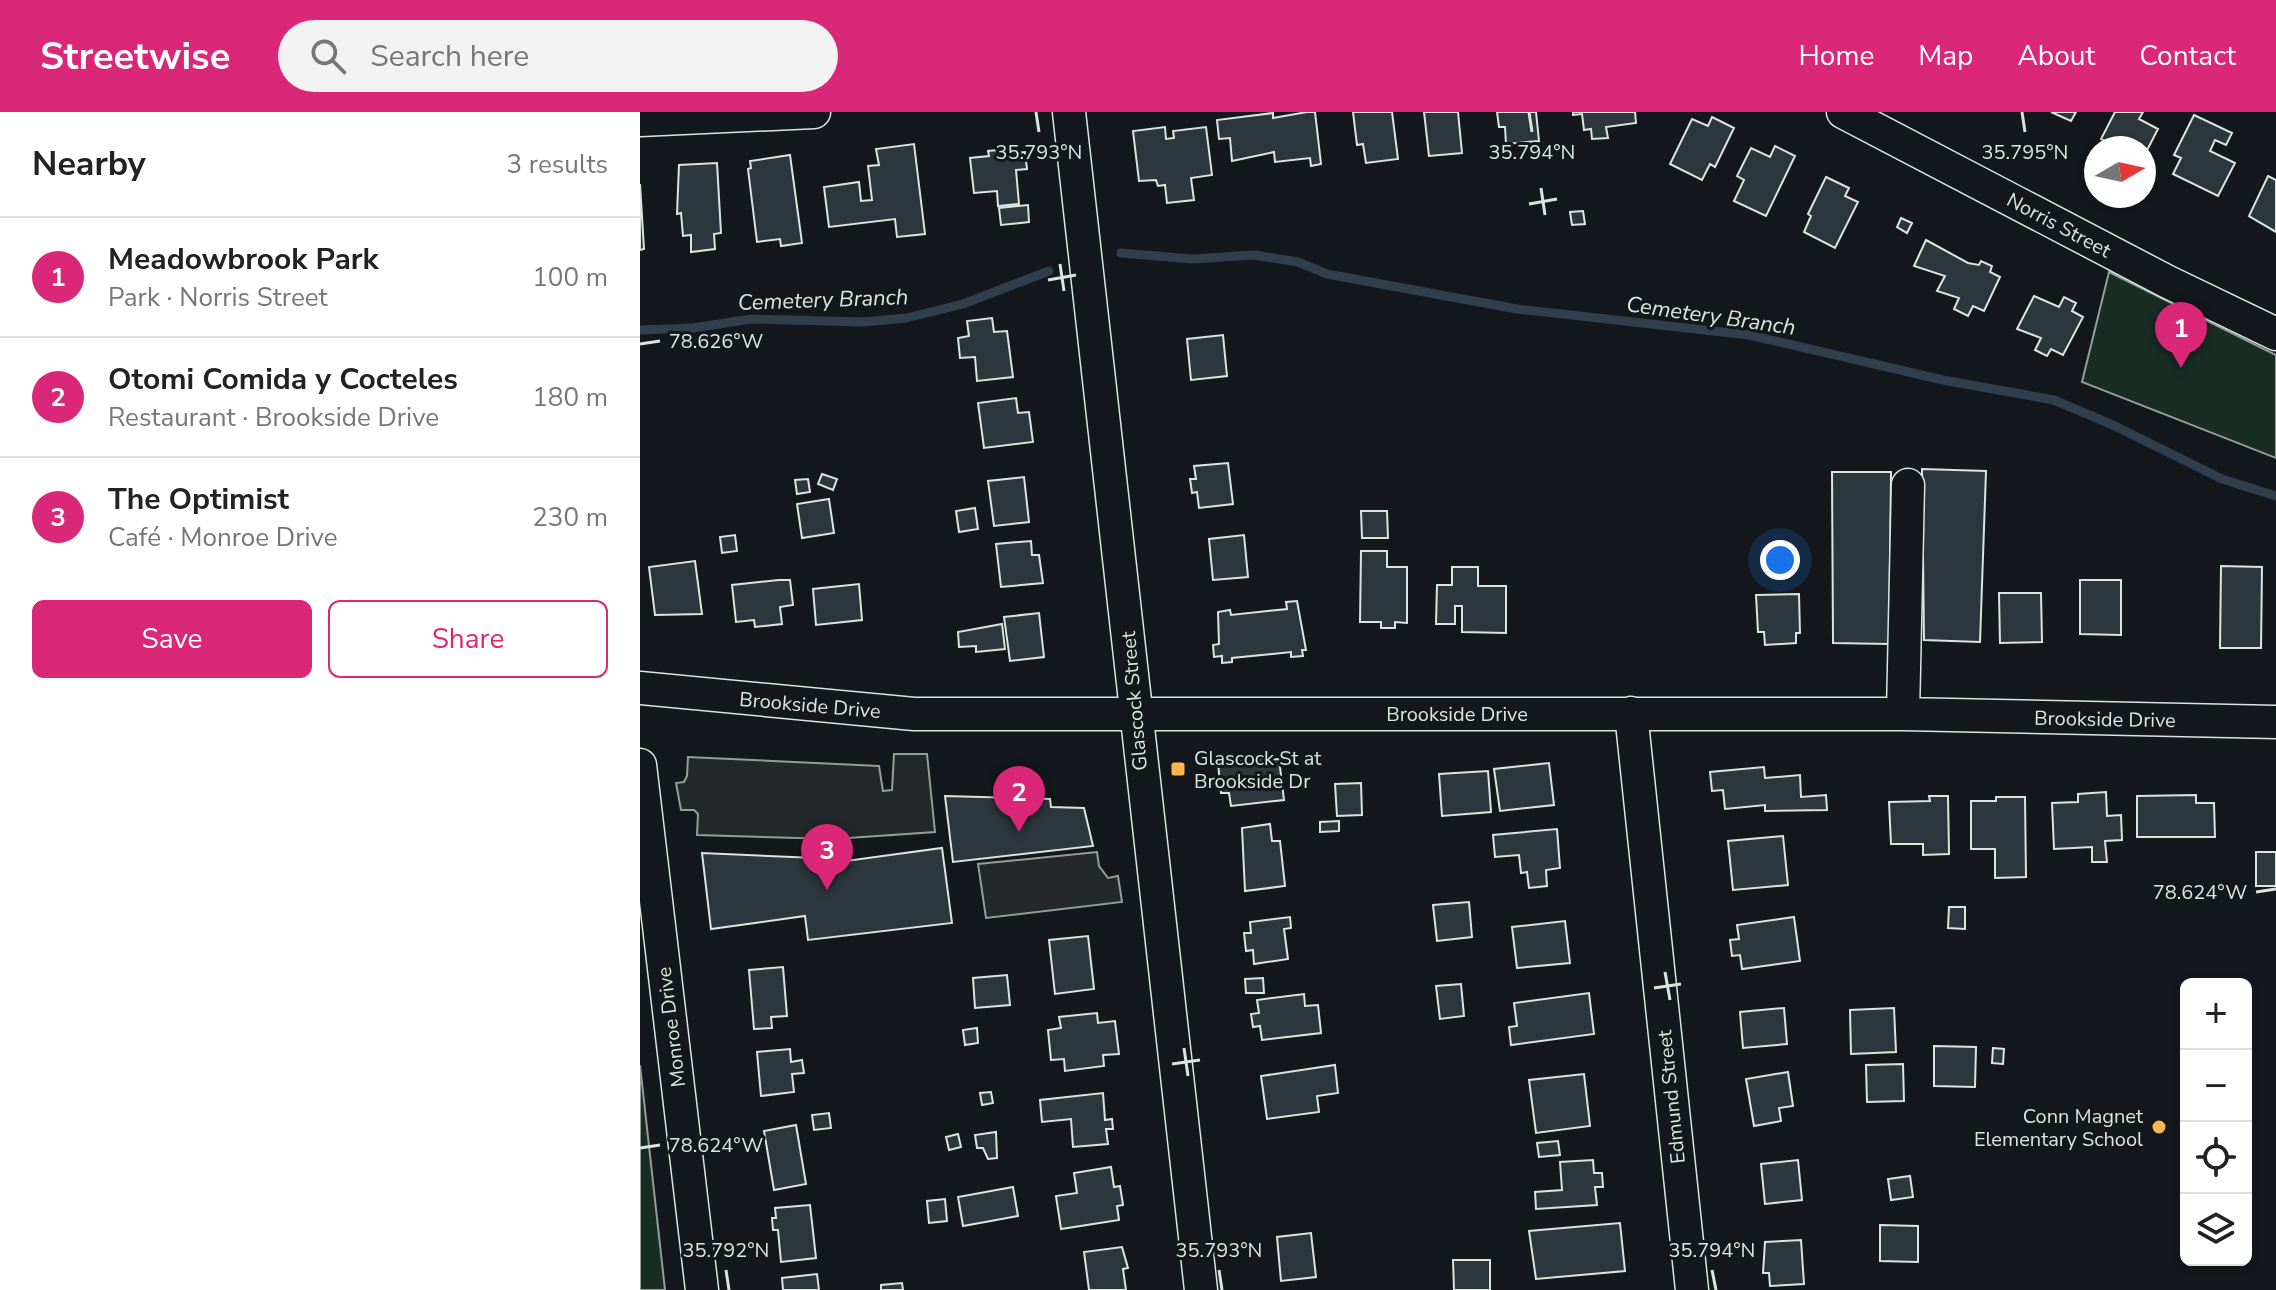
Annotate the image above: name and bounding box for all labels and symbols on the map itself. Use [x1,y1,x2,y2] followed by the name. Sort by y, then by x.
[2084,136,2156,208] north arrow
[996,139,1082,166] text: 35.793°N
[1489,139,1575,166] text: 35.794°N
[1982,139,2068,166] text: 35.795°N
[2002,187,2116,265] street label: Norris Street
[737,282,909,318] water label: Cemetery Branch
[1624,289,1797,343] water label: Cemetery Branch
[2155,302,2207,368] pin: 1
[669,328,763,355] text: 78.626°W
[1760,540,1800,580] your location
[1115,629,1154,772] street label: Glascock Street
[738,686,882,725] street label: Brookside Drive
[1386,701,1528,728] street label: Brookside Drive
[2034,705,2176,734] street label: Brookside Drive
[1194,745,1322,795] place label: Glascock St at Brookside Dr
[1169,760,1187,778] marker: Glascock St at Brookside Dr
[993,766,1045,832] pin: 2
[801,824,853,890] pin: 3
[2153,879,2247,906] text: 78.624°W
[651,965,692,1089] street label: Monroe Drive
[1651,1028,1692,1165] street label: Edmund Street
[1974,1103,2144,1153] place label: Conn Magnet Elementary School
[2150,1118,2168,1136] marker: Conn Magnet Elementary School
[669,1132,763,1159] text: 78.624°W
[683,1237,769,1264] text: 35.792°N
[1176,1237,1262,1264] text: 35.793°N
[1669,1237,1755,1264] text: 35.794°N

